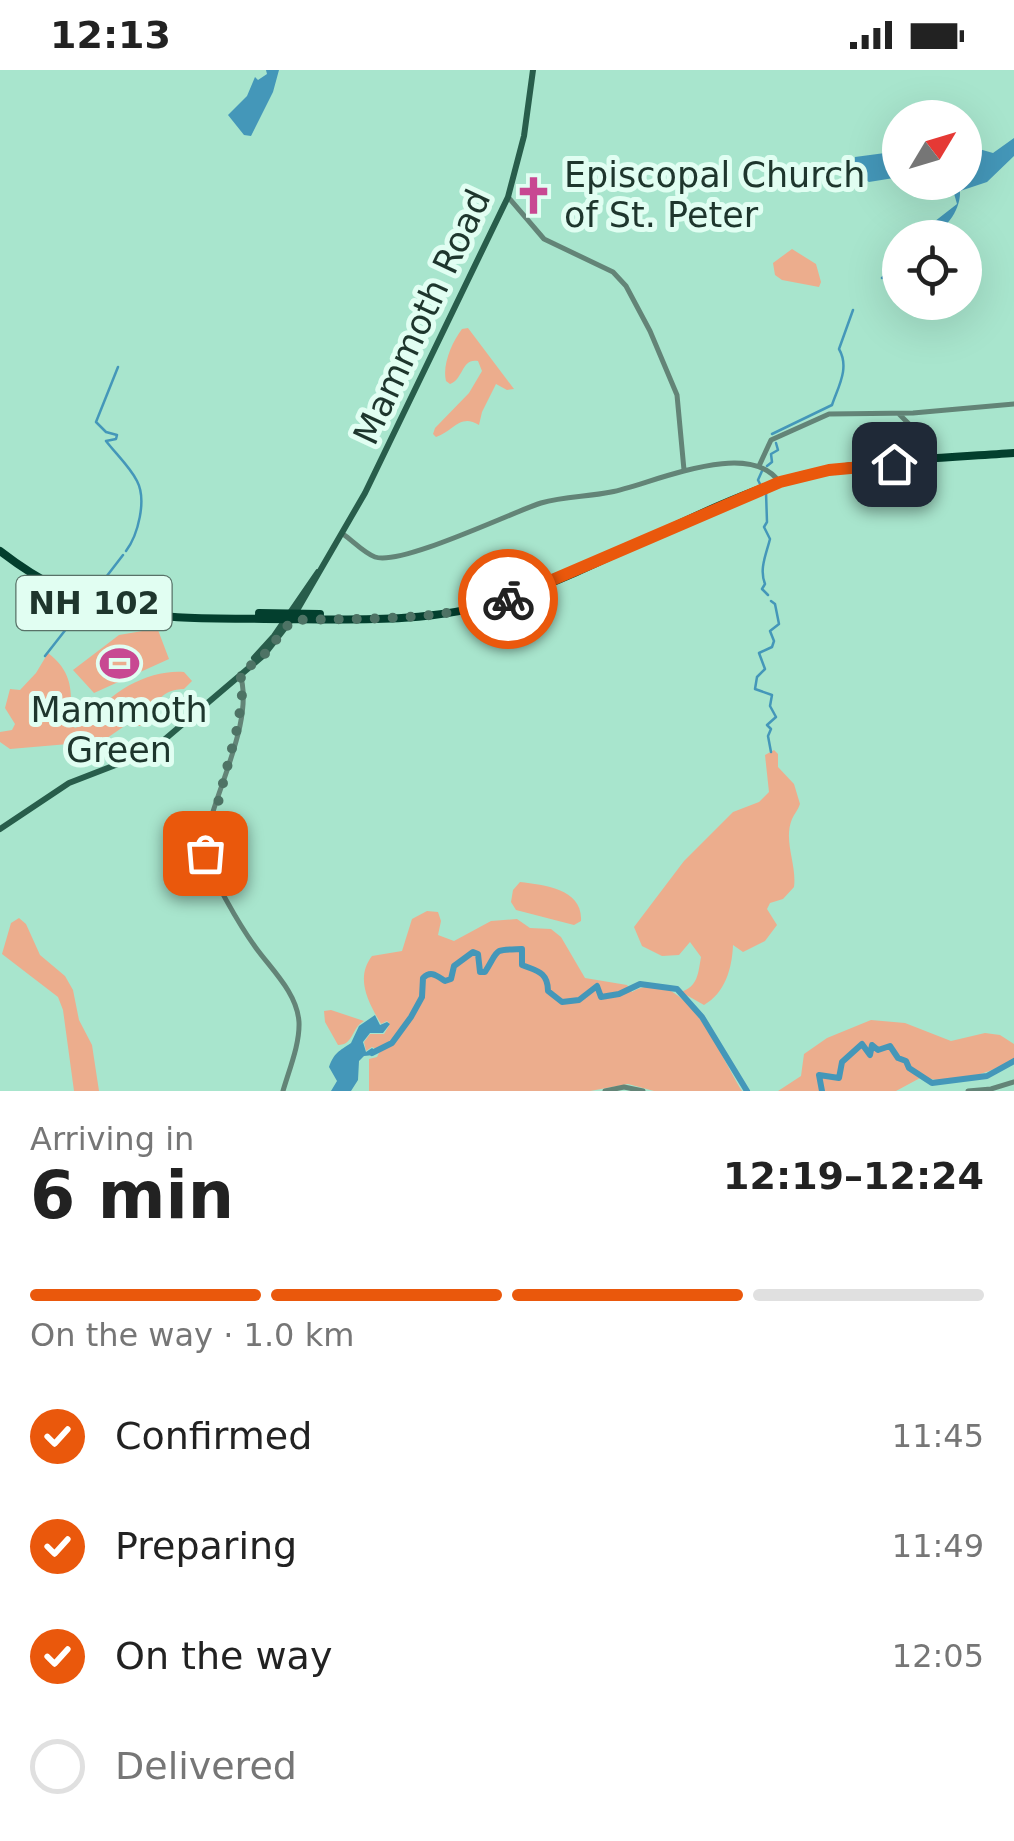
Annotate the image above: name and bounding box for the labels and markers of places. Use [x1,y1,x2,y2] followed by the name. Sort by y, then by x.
[564,155,865,235] place label: Episcopal Church of St. Peter
[513,174,555,216] church icon: Episcopal Church of St. Peter
[852,422,937,507] pin
[98,642,140,684] sports icon: Mammoth Green
[30,690,208,770] place label: Mammoth Green
[163,811,248,896] pin

